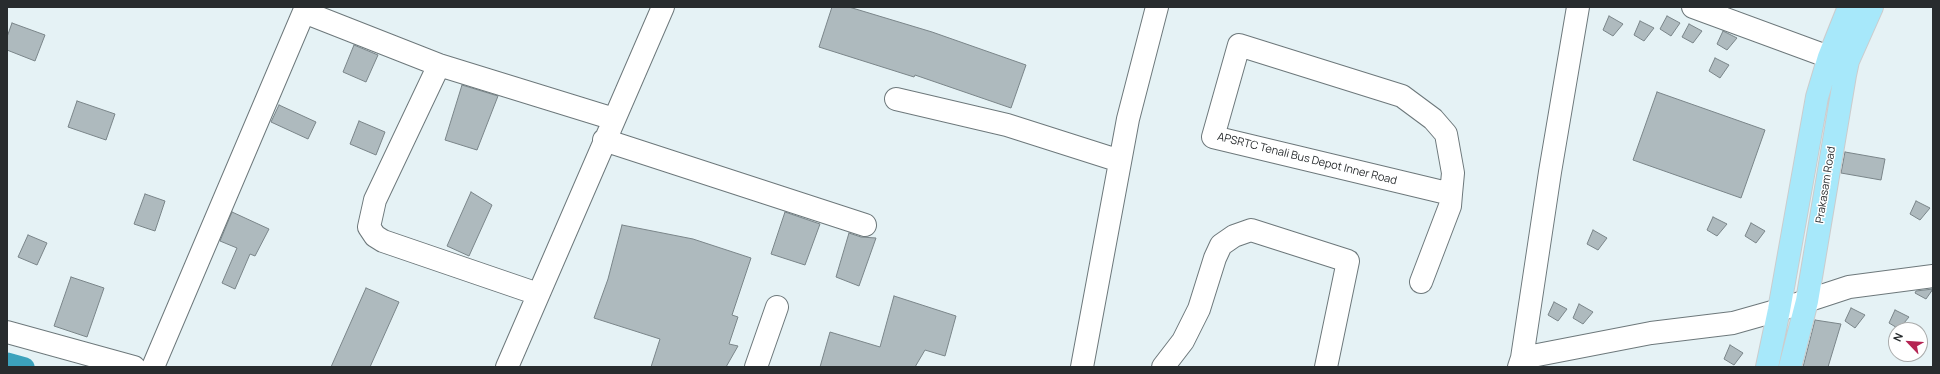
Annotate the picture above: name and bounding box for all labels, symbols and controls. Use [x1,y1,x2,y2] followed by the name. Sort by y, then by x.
[1216,130,1398,188] street label: APSRTC Tenali Bus Depot Inner Road
[1813,146,1839,224] street label: Prakasam Road
[1888,322,1928,362] north arrow
[1889,330,1906,344] text: N

